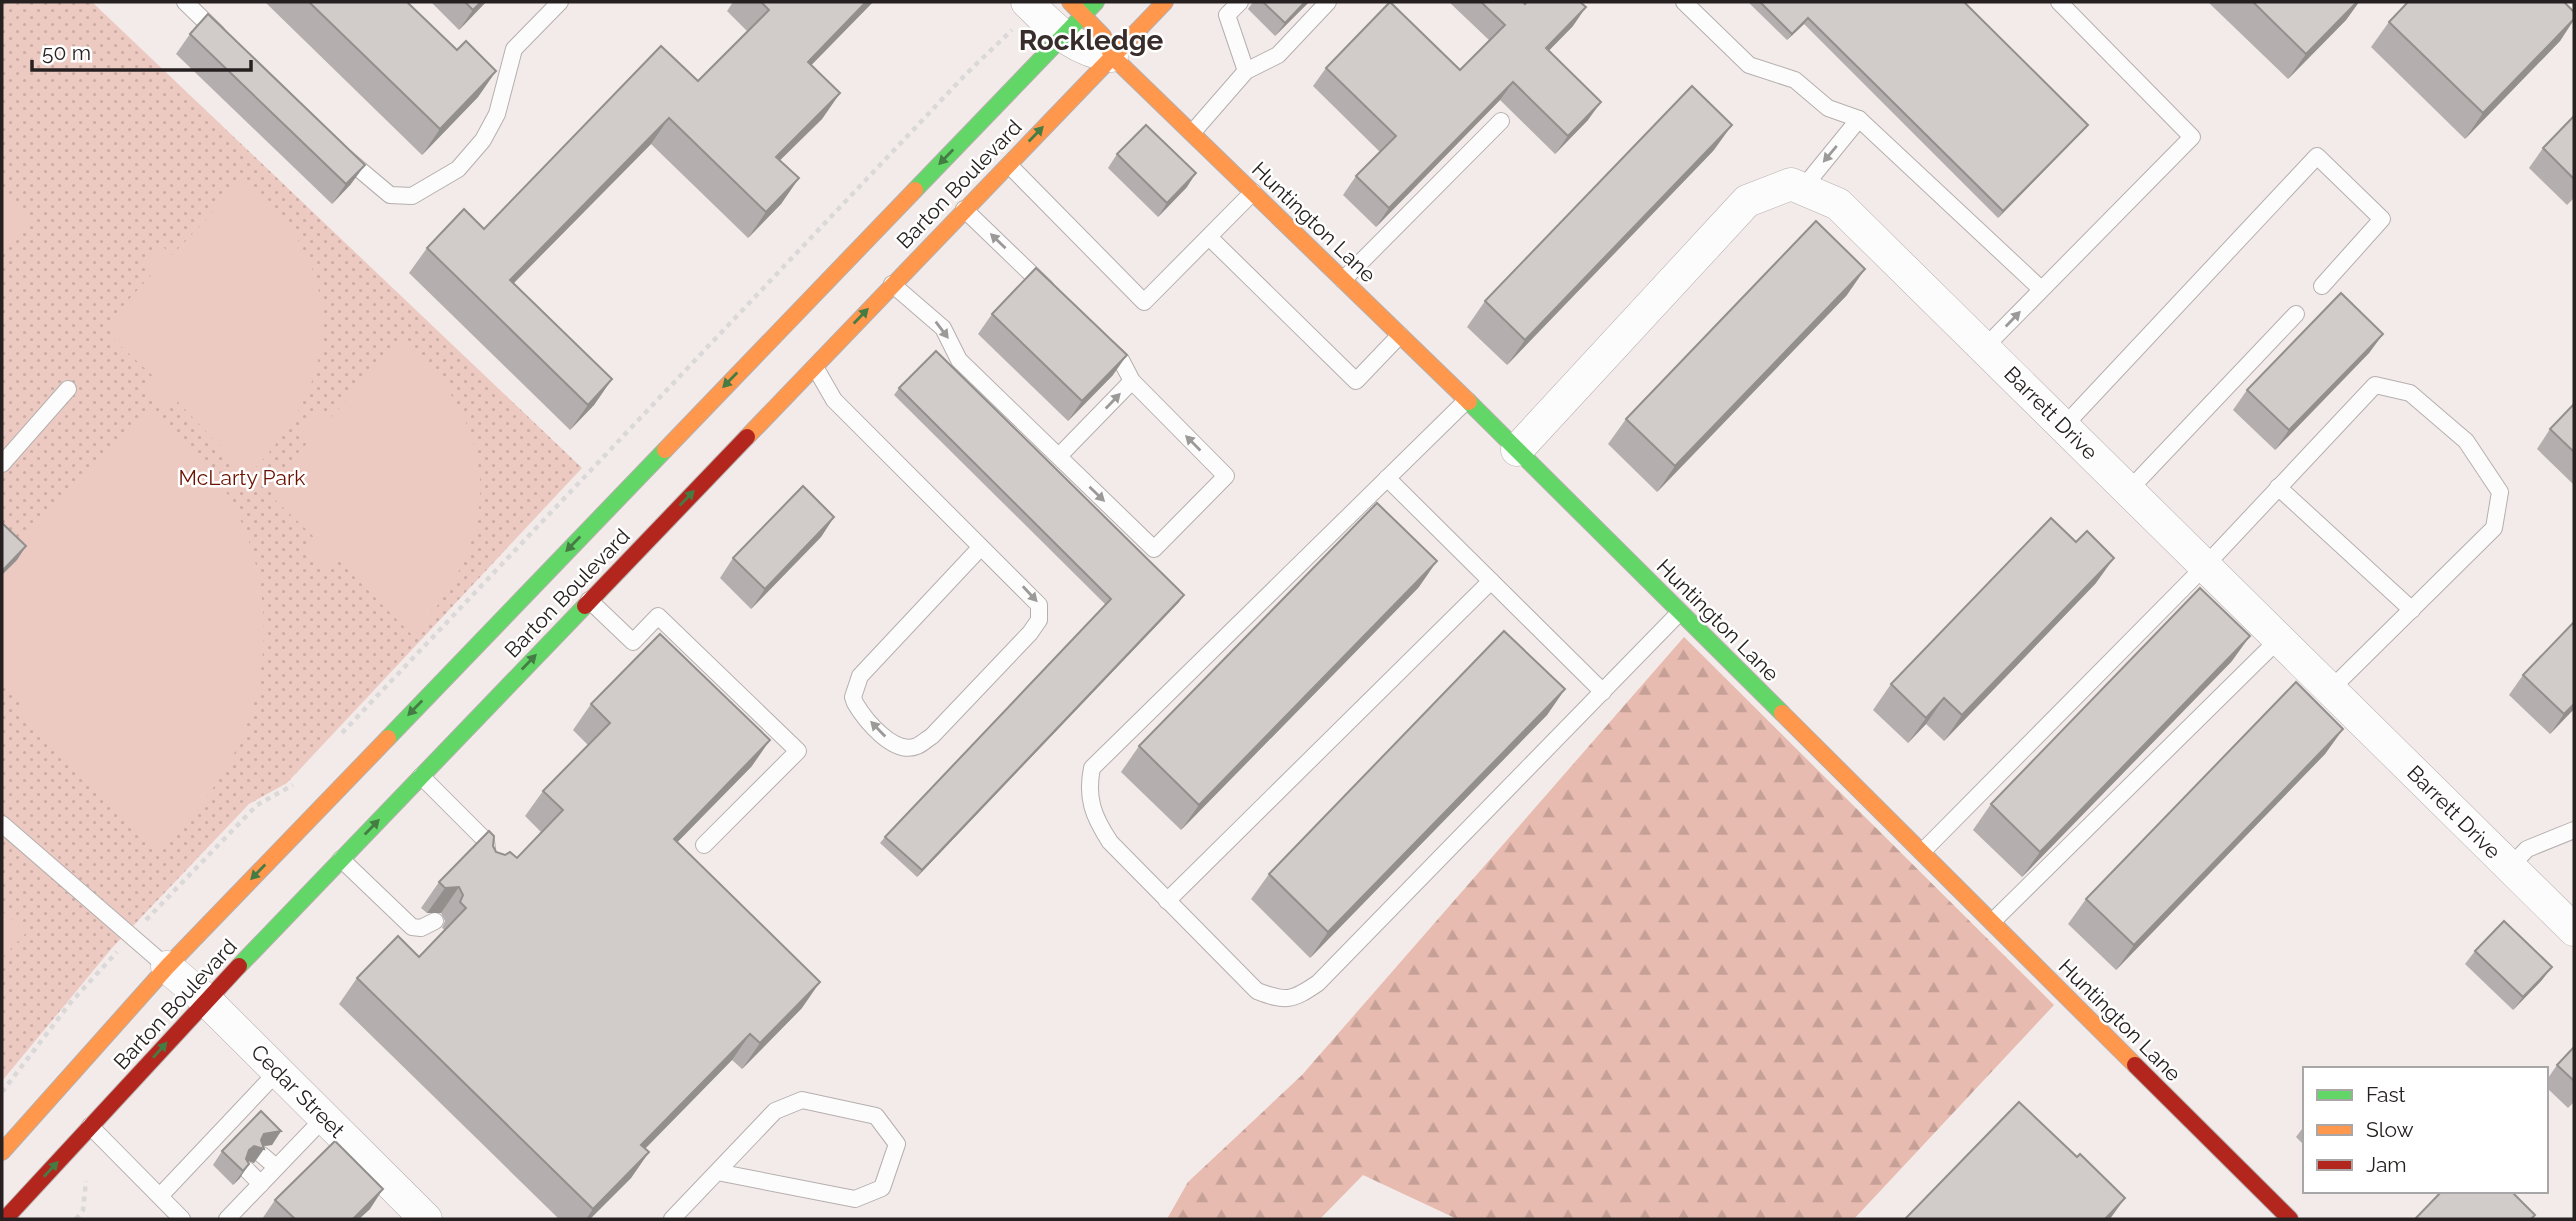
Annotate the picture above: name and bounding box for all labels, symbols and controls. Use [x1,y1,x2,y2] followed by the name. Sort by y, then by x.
[1019,24,1164,57] district label: Rockledge
[32,28,250,72] scale bar
[42,40,91,65] text: 50 m
[891,115,1027,253] street label: Barton Boulevard
[1027,127,1044,143] one-way arrow
[1823,145,1838,163] one-way arrow
[937,148,954,165] one-way arrow
[1247,157,1381,287] street label: Huntington Lane
[990,234,1007,250] one-way arrow
[853,308,869,325] one-way arrow
[2004,310,2021,327] one-way arrow
[935,321,949,340] one-way arrow
[1999,361,2103,465] street label: Barrett Drive
[722,371,738,388] one-way arrow
[1104,393,1120,410] one-way arrow
[1185,435,1201,451] one-way arrow
[179,465,305,490] park label: McLarty Park
[1089,486,1106,503] one-way arrow
[678,490,694,507] one-way arrow
[499,524,635,662] street label: Barton Boulevard
[565,535,581,552] one-way arrow
[1652,554,1784,686] street label: Huntington Lane
[1021,586,1038,603] one-way arrow
[521,654,538,671] one-way arrow
[408,699,424,716] one-way arrow
[870,721,886,738] one-way arrow
[2402,760,2506,864] street label: Barrett Drive
[363,819,379,836] one-way arrow
[250,863,266,880] one-way arrow
[108,934,242,1074] street label: Barton Boulevard
[2054,954,2186,1086] street label: Huntington Lane
[246,1039,350,1143] street label: Cedar Street
[152,1041,168,1059] one-way arrow
[2303,1067,2548,1193] legend
[2366,1082,2406,1107] text: Fast
[2366,1117,2414,1142] text: Slow
[2366,1152,2407,1177] text: Jam
[43,1160,59,1178] one-way arrow

